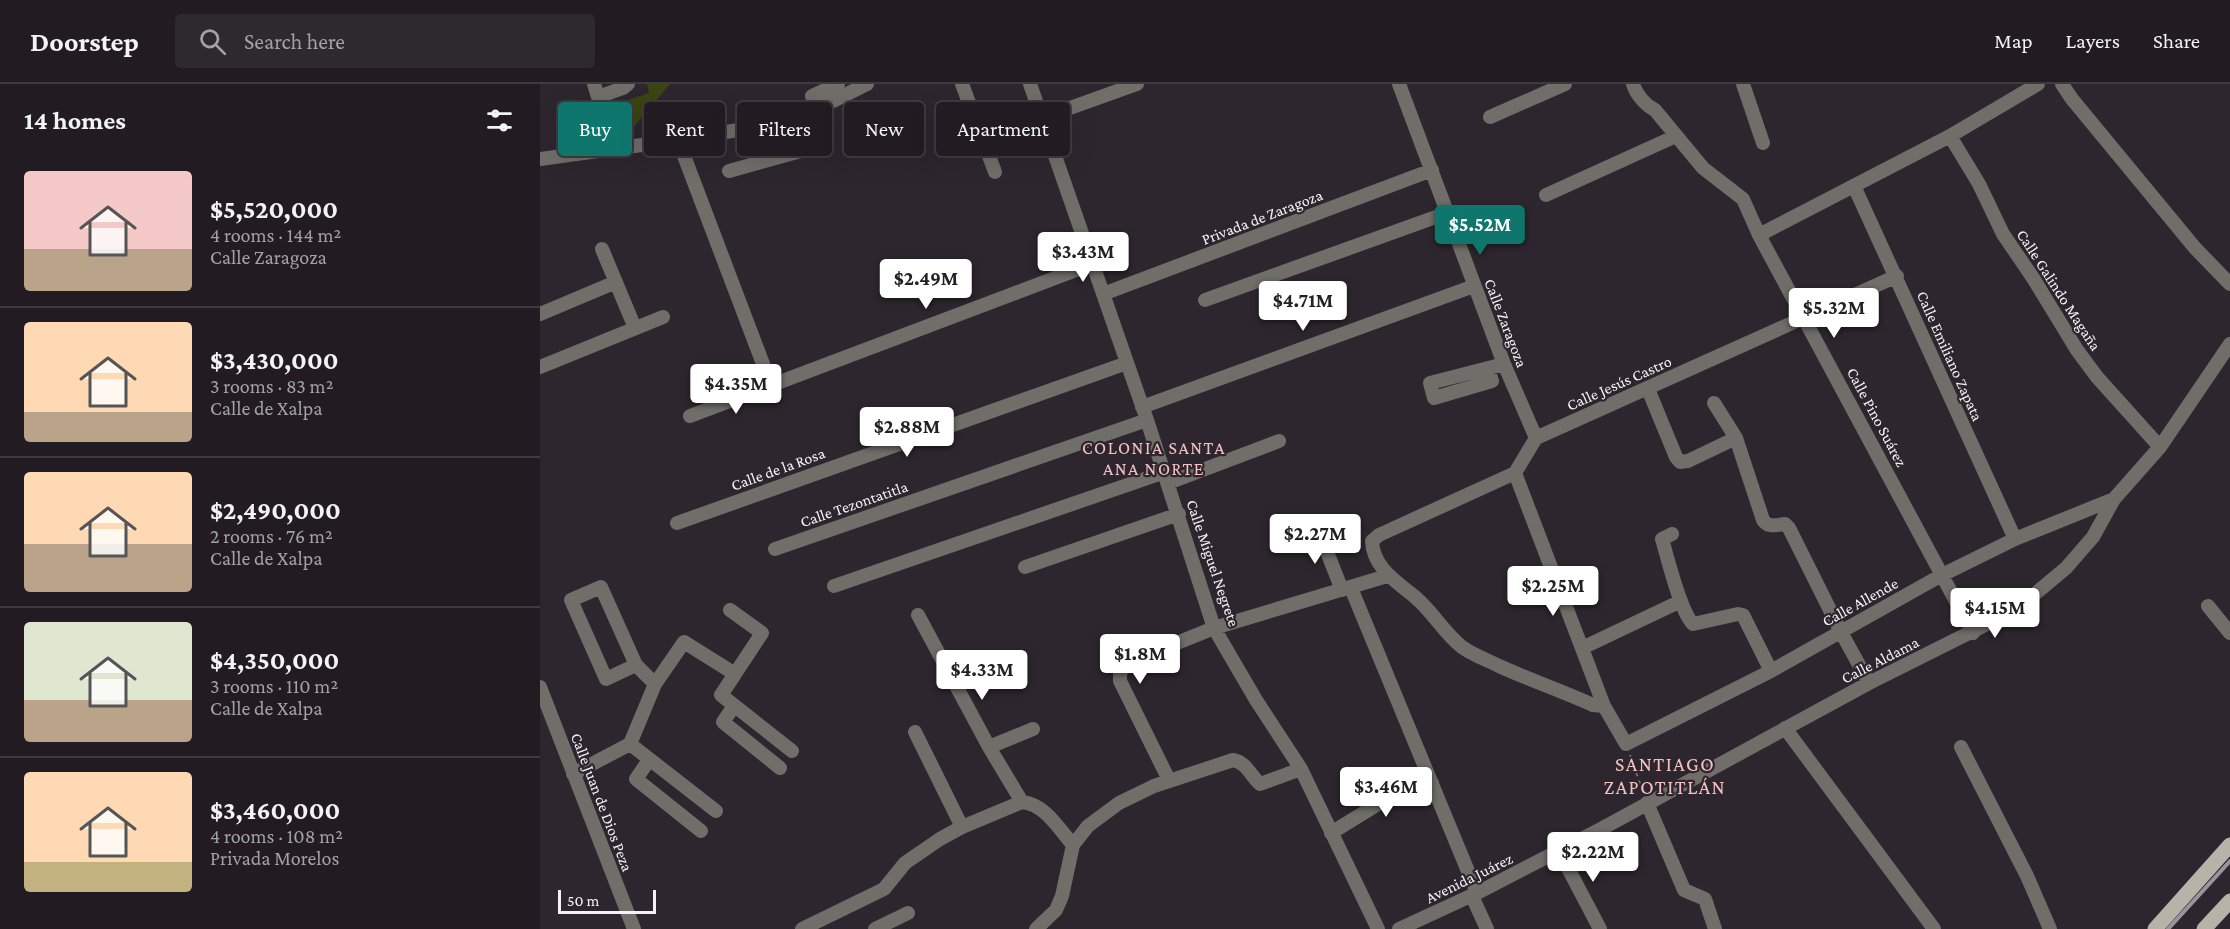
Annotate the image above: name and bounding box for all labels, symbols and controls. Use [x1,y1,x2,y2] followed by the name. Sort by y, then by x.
[175,14,595,68] search box
[196,25,229,58] icon: search
[30,26,139,57] text: Doorstep
[244,29,345,54] text: Search here
[1994,29,2033,53] text: Map
[2066,29,2120,53] text: Layers
[2153,29,2200,53] text: Share
[558,102,632,156] chip: Buy
[644,102,725,156] chip: Rent
[737,102,832,156] chip: Filters
[844,102,924,156] chip: New
[936,102,1070,156] chip: Apartment
[483,104,516,137] icon: filters
[24,106,126,135] text: 14 homes
[1199,186,1326,249] street label: Privada de Zaragoza
[72,195,144,267] icon: home
[210,195,338,224] text: $5,520,000
[1431,205,1529,256] pin: $5.52M
[1449,213,1511,235] text: $5.52M
[210,224,341,246] text: 4 rooms · 144 m²
[2013,226,2105,355] street label: Calle Galindo Magaña
[1034,232,1132,283] pin: $3.43M
[1052,240,1114,262] text: $3.43M
[210,246,327,268] text: Calle Zaragoza
[877,259,975,310] pin: $2.49M
[894,267,958,289] text: $2.49M
[1480,276,1531,371] street label: Calle Zaragoza
[1254,281,1352,332] pin: $4.71M
[1785,288,1883,339] pin: $5.32M
[1913,288,1987,425] street label: Calle Emiliano Zapata
[1273,289,1333,311] text: $4.71M
[1803,296,1865,318] text: $5.32M
[72,346,144,418] icon: home
[210,346,338,375] text: $3,430,000
[1564,352,1674,415] street label: Calle Jesús Castro
[687,364,785,415] pin: $4.35M
[1844,365,1910,470] street label: Calle Pino Suárez
[704,372,768,394] text: $4.35M
[210,375,333,397] text: 3 rooms · 83 m²
[210,397,323,419] text: Calle de Xalpa
[858,407,956,458] pin: $2.88M
[874,415,940,437] text: $2.88M
[1082,438,1226,479] district label: COLONIA SANTA ANA NORTE
[729,444,828,494] street label: Calle de la Rosa
[798,477,911,530] street label: Calle Tezontatitla
[72,496,144,568] icon: home
[210,496,341,525] text: $2,490,000
[1182,497,1243,629] street label: Calle Miguel Negrete
[1266,514,1364,565] pin: $2.27M
[1284,522,1346,544] text: $2.27M
[210,525,333,547] text: 2 rooms · 76 m²
[210,547,323,569] text: Calle de Xalpa
[1504,566,1602,617] pin: $2.25M
[1521,574,1585,596] text: $2.25M
[1819,574,1901,630] street label: Calle Allende
[1946,588,2044,639] pin: $4.15M
[1964,596,2026,618] text: $4.15M
[1838,633,1922,687] street label: Calle Aldama
[1098,634,1182,685] pin: $1.8M
[1114,642,1166,664] text: $1.8M
[72,646,144,718] icon: home
[210,646,339,675] text: $4,350,000
[933,650,1031,701] pin: $4.33M
[950,658,1014,680] text: $4.33M
[210,675,338,697] text: 3 rooms · 110 m²
[210,697,323,719] text: Calle de Xalpa
[567,730,636,875] street label: Calle Juan de Dios Peza
[1604,753,1726,798] district label: SANTIAGO ZAPOTITLÁN
[1337,767,1435,818] pin: $3.46M
[1354,775,1418,797] text: $3.46M
[72,796,144,868] icon: home
[210,796,340,825] text: $3,460,000
[210,825,343,847] text: 4 rooms · 108 m²
[1544,832,1642,883] pin: $2.22M
[1561,840,1625,862] text: $2.22M
[210,847,339,869] text: Privada Morelos
[1423,850,1516,907] street label: Avenida Juárez
[558,887,656,914] scale bar
[567,892,599,909] text: 50 m

